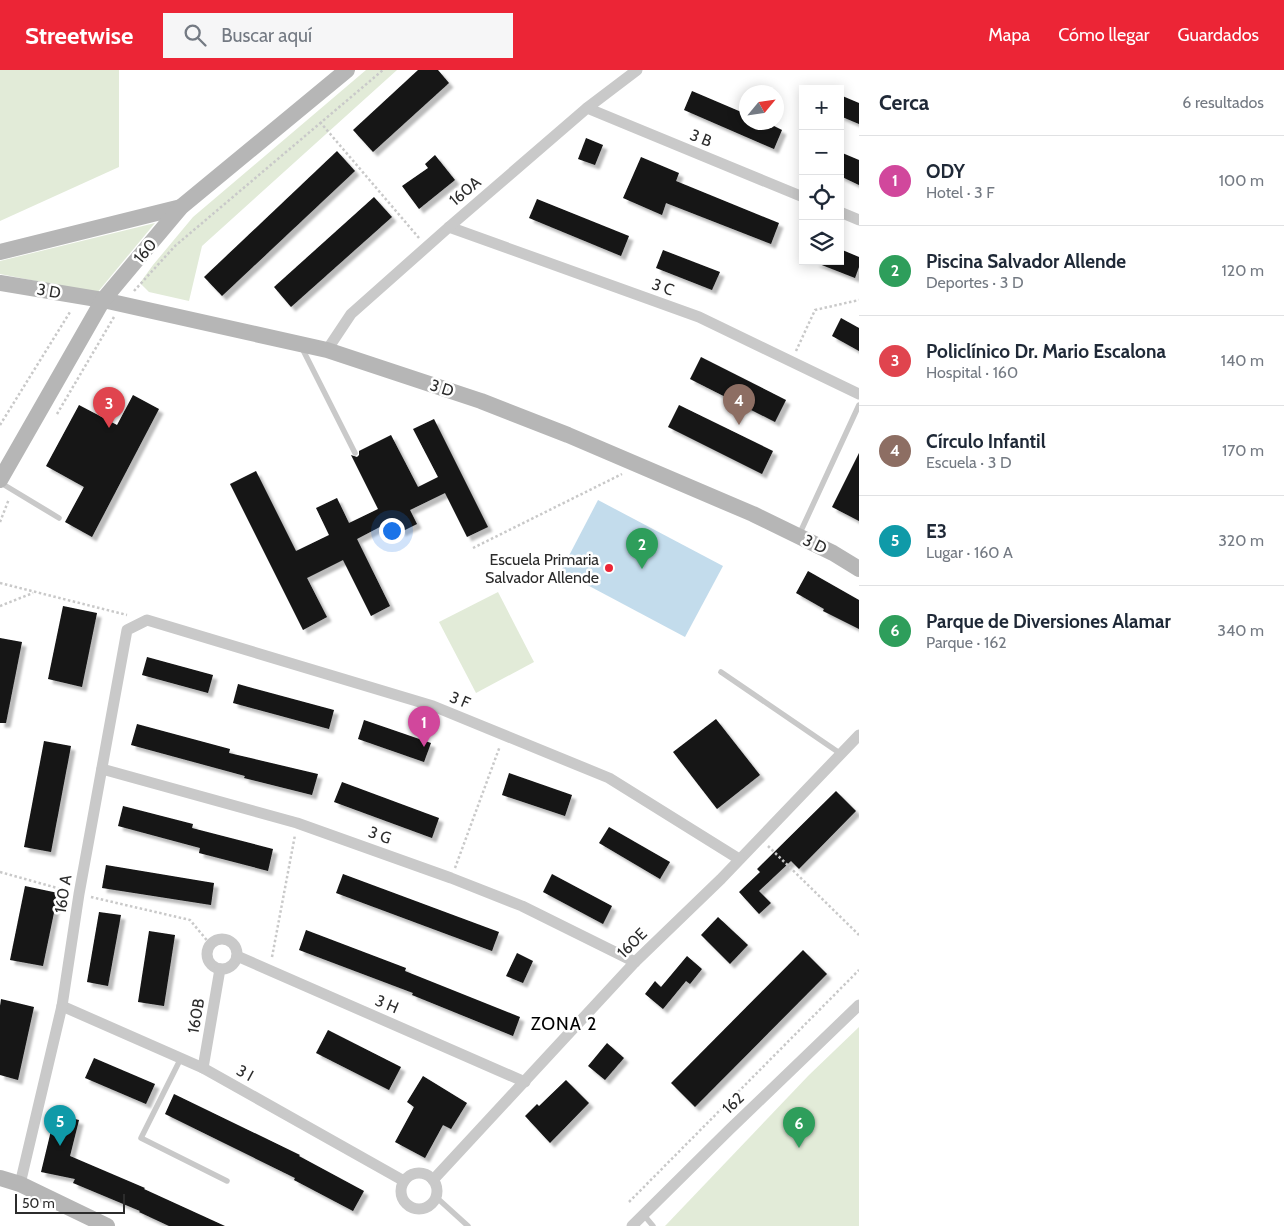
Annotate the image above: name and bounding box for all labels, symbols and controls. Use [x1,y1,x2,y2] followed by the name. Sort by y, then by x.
[163,13,513,58] search box
[25,21,133,50] text: Streetwise
[181,21,209,49] icon: search
[221,24,312,47] text: Buscar aquí
[988,24,1030,46] text: Mapa
[1058,24,1150,46] text: Cómo llegar
[1178,24,1259,46] text: Guardados
[739,85,784,130] north arrow
[799,85,844,265] map controls
[799,85,844,130] button: +
[879,90,929,115] text: Cerca
[1182,93,1264,112] text: 6 resultados
[687,125,715,151] street label: 3 B
[799,130,844,175] button: −
[926,160,965,183] text: ODY
[892,171,898,190] text: 1
[1219,171,1264,190] text: 100 m
[445,172,485,210] street label: 160A
[799,175,844,220] button: locate
[926,183,995,202] text: Hotel · 3 F
[799,220,844,265] button: layers
[130,235,160,267] street label: 160
[926,250,1126,273] text: Piscina Salvador Allende
[891,261,899,280] text: 2
[1222,261,1264,280] text: 120 m
[926,273,1024,292] text: Deportes · 3 D
[649,274,677,300] street label: 3 C
[36,280,62,302] street label: 3 D
[926,340,1166,363] text: Policlínico Dr. Mario Escalona
[891,351,899,370] text: 3
[1221,351,1264,370] text: 140 m
[926,363,1018,382] text: Hospital · 160
[428,375,456,401] street label: 3 D
[723,384,755,425] pin: 4
[93,387,125,428] pin: 3
[926,430,1046,453] text: Círculo Infantil
[890,441,900,460] text: 4
[1222,441,1264,460] text: 170 m
[926,453,1012,472] text: Escuela · 3 D
[379,518,405,544] your location
[926,520,947,543] text: E3
[626,528,658,569] pin: 2
[800,530,830,558] street label: 3 D
[891,531,899,550] text: 5
[1218,531,1264,550] text: 320 m
[926,543,1013,562] text: Lugar · 160 A
[485,550,599,587] place label: Escuela Primaria Salvador Allende
[603,562,615,574] marker: Escuela Primaria Salvador Allende
[926,610,1171,633] text: Parque de Diversiones Alamar
[891,621,900,640] text: 6
[1217,621,1264,640] text: 340 m
[926,633,1007,652] text: Parque · 162
[447,687,474,713] street label: 3 F
[408,706,440,747] pin: 1
[366,822,394,848] street label: 3 G
[51,873,75,915] street label: 160 A
[613,924,651,962] street label: 160E
[372,991,402,1017] street label: 3 H
[184,997,208,1035] street label: 160B
[531,1013,597,1035] district label: ZONA 2
[233,1061,257,1085] street label: 3 I
[718,1088,748,1118] street label: 162
[44,1105,76,1146] pin: 5
[783,1107,815,1148] pin: 6
[15,1191,125,1214] scale bar
[22,1194,55,1212] text: 50 m

